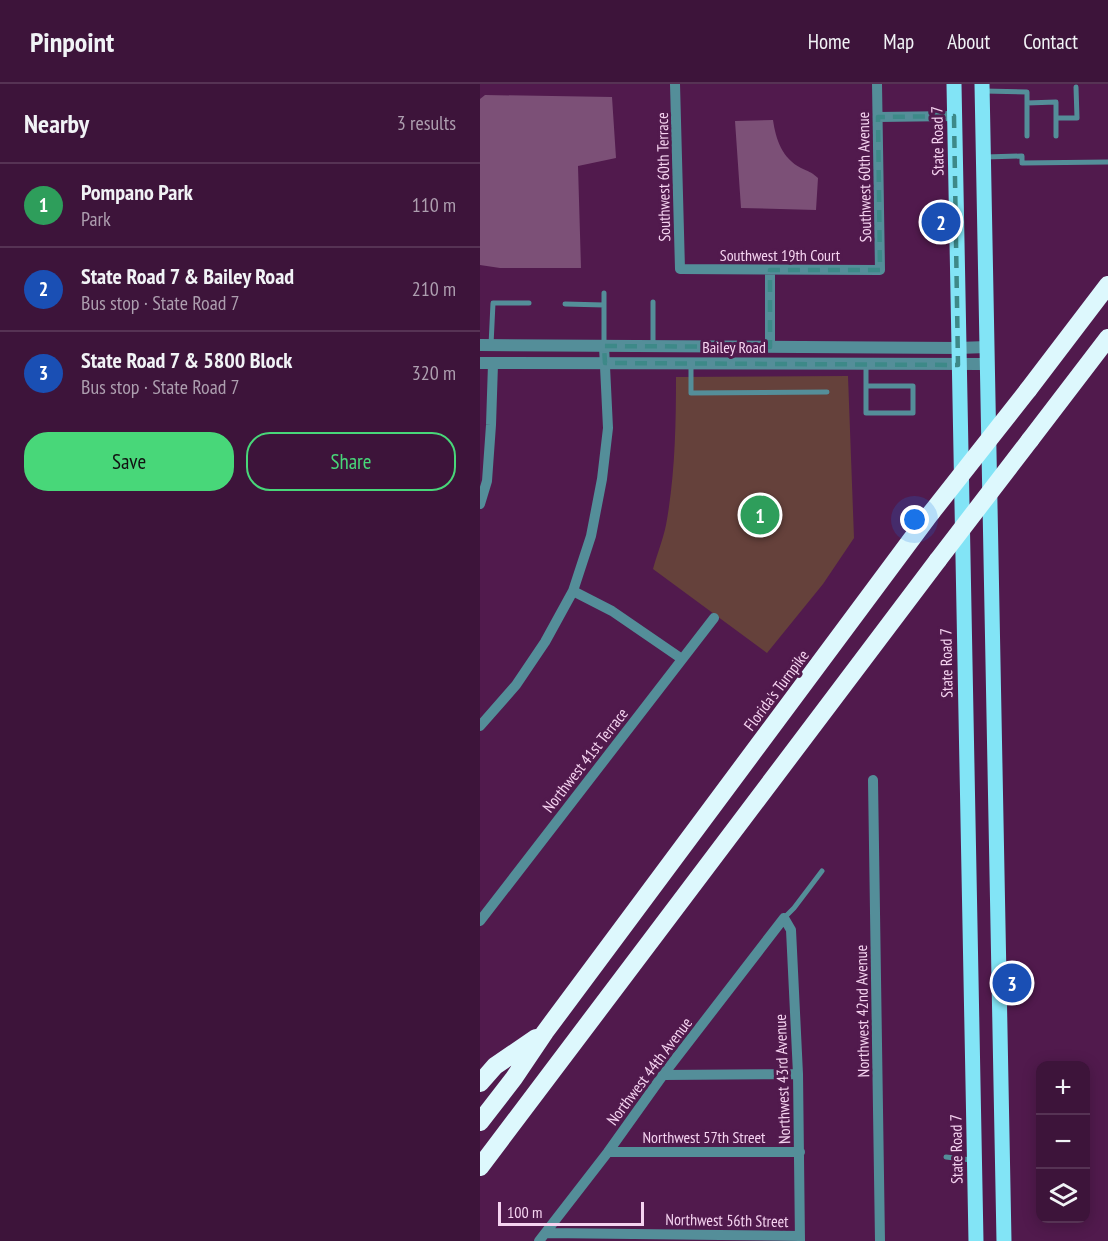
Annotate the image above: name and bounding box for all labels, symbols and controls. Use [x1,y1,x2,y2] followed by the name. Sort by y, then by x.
[30,23,114,60] text: Pinpoint
[808,28,850,55] text: Home
[883,28,914,55] text: Map
[947,28,990,55] text: About
[1023,28,1078,55] text: Contact
[926,106,948,176] street label: State Road 7
[24,107,89,140] text: Nearby
[397,110,456,136] text: 3 results
[652,112,674,242] street label: Southwest 60th Terrace
[853,112,875,242] street label: Southwest 60th Avenue
[81,178,193,206] text: Pompano Park
[39,192,48,218] text: 1
[412,192,456,218] text: 110 m
[922,200,960,244] pin: 2
[81,206,111,232] text: Park
[720,245,841,265] street label: Southwest 19th Court
[81,262,294,290] text: State Road 7 & Bailey Road
[39,276,48,302] text: 2
[412,276,456,302] text: 210 m
[81,290,240,316] text: Bus stop · State Road 7
[702,337,766,357] street label: Bailey Road
[81,346,292,374] text: State Road 7 & 5800 Block
[39,360,48,386] text: 3
[412,360,456,386] text: 320 m
[81,374,240,400] text: Bus stop · State Road 7
[24,432,234,491] button: Save
[246,432,456,491] button: Share
[740,492,780,538] pin: 1
[900,505,929,534] your location
[935,628,957,698] street label: State Road 7
[739,646,813,734] street label: Florida's Turnpike
[538,704,632,816] street label: Northwest 41st Terrace
[851,945,873,1077] street label: Northwest 42nd Avenue
[992,960,1032,1006] pin: 3
[602,1013,696,1129] street label: Northwest 44th Avenue
[770,1014,794,1144] street label: Northwest 43rd Avenue
[1036,1061,1090,1223] map controls
[1036,1061,1090,1115] button: +
[945,1114,967,1184] street label: State Road 7
[1036,1115,1090,1169] button: −
[642,1127,766,1147] street label: Northwest 57th Street
[1036,1169,1090,1223] button: layers
[498,1199,644,1226] scale bar
[507,1202,542,1222] text: 100 m
[665,1209,789,1231] street label: Northwest 56th Street

